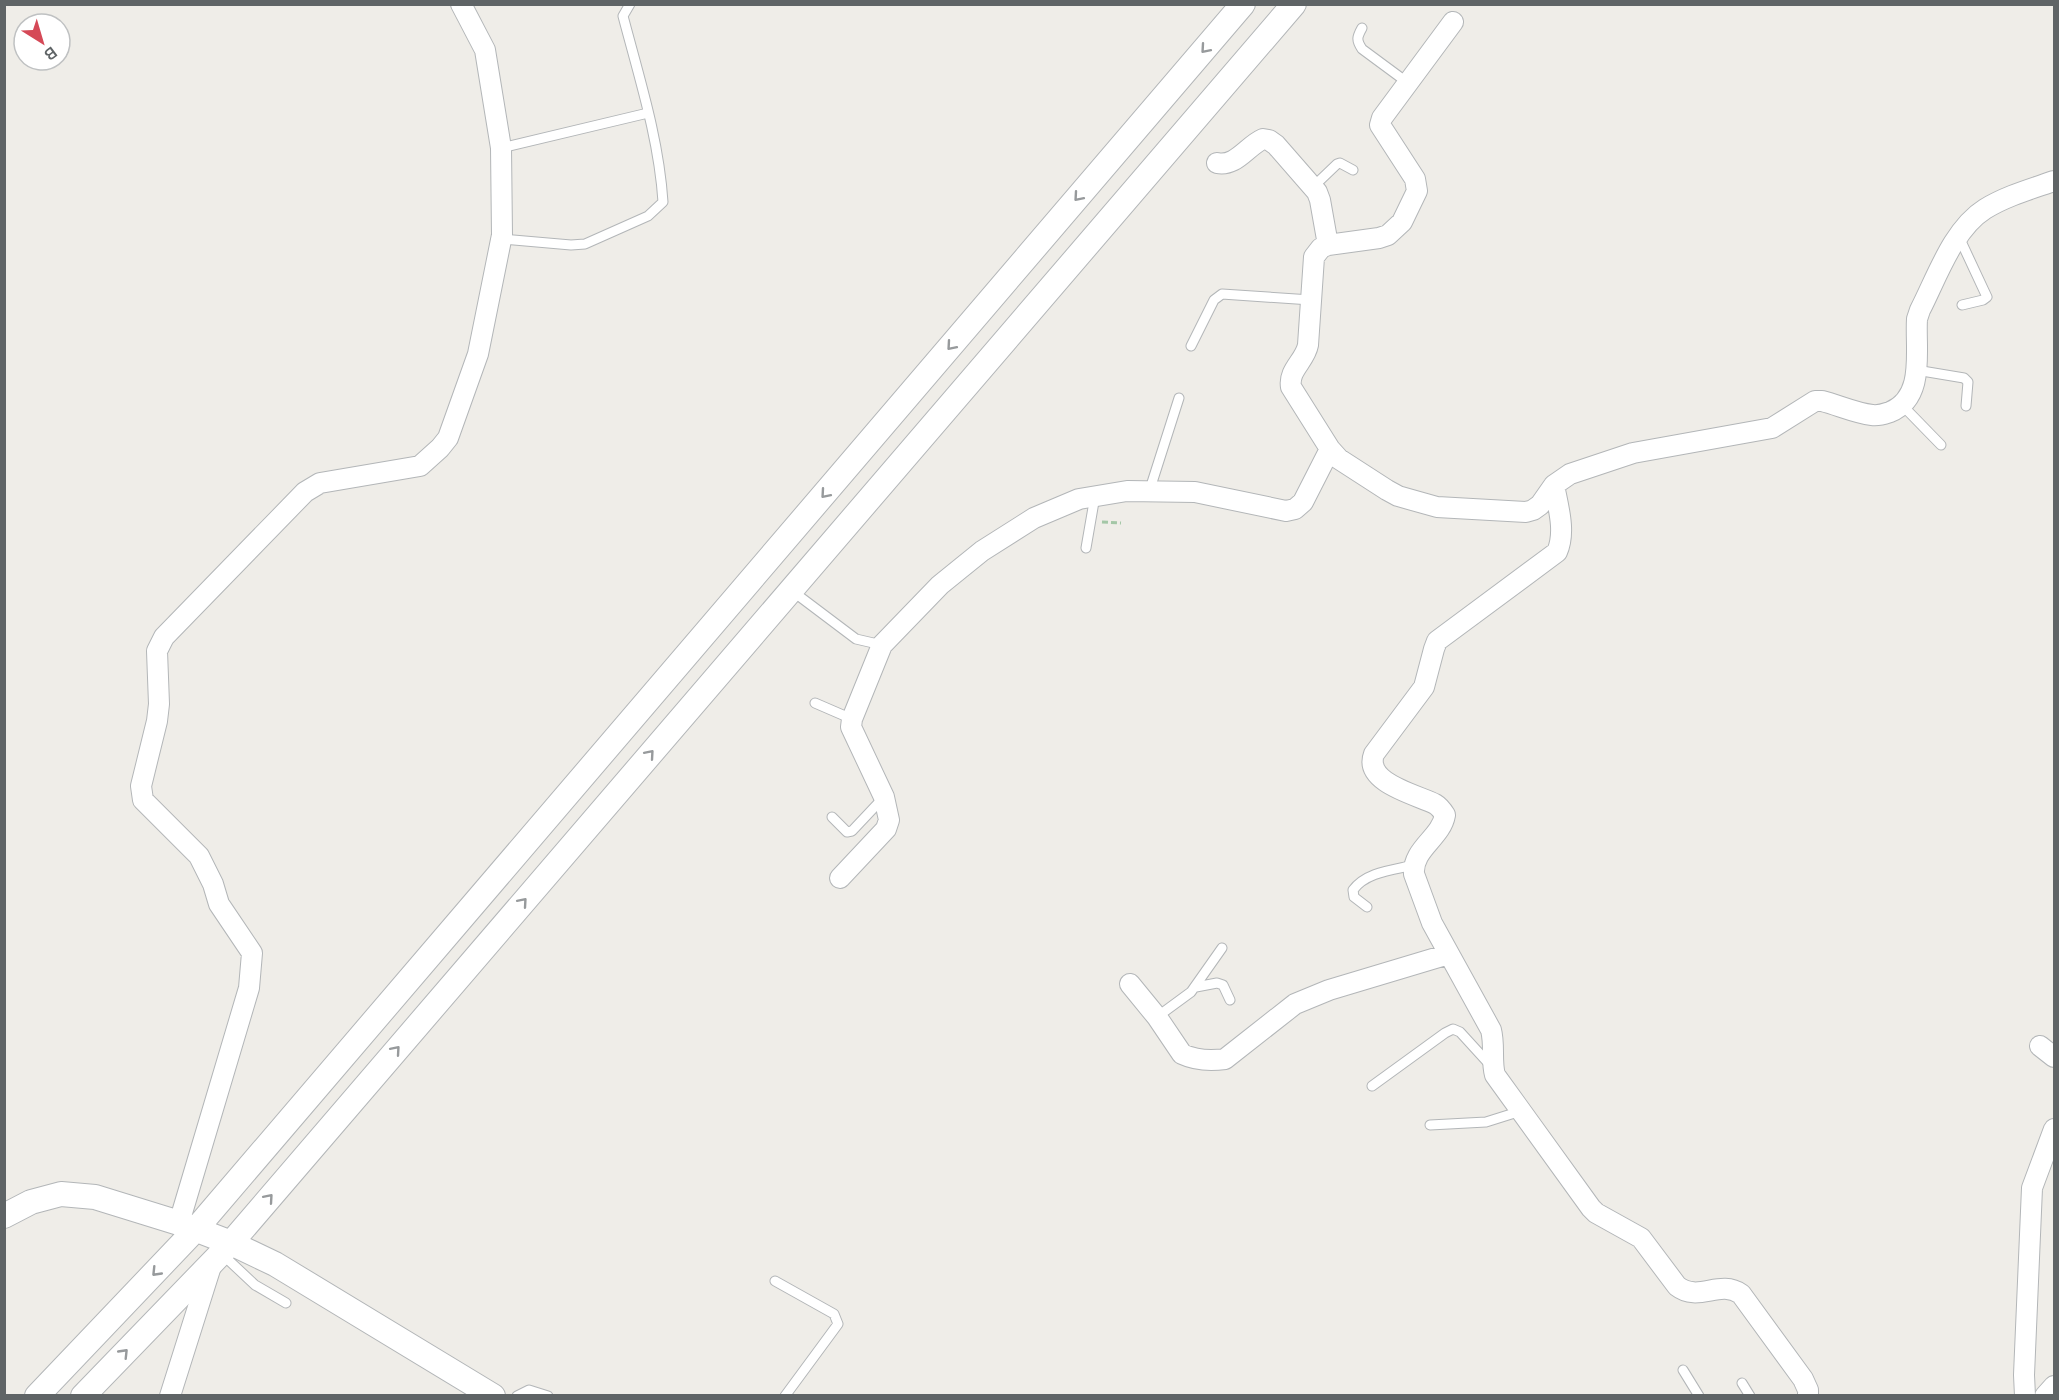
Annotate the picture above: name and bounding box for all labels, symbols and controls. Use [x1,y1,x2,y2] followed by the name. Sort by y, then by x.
[12,12,72,72] north arrow
[1201,42,1212,53] one-way arrow
[41,43,61,65] text: B
[1074,190,1085,201] one-way arrow
[948,339,959,350] one-way arrow
[821,487,832,498] one-way arrow
[643,750,654,761] one-way arrow
[516,898,527,909] one-way arrow
[389,1046,400,1057] one-way arrow
[262,1194,273,1205] one-way arrow
[152,1265,163,1275] one-way arrow
[117,1350,128,1360] one-way arrow

